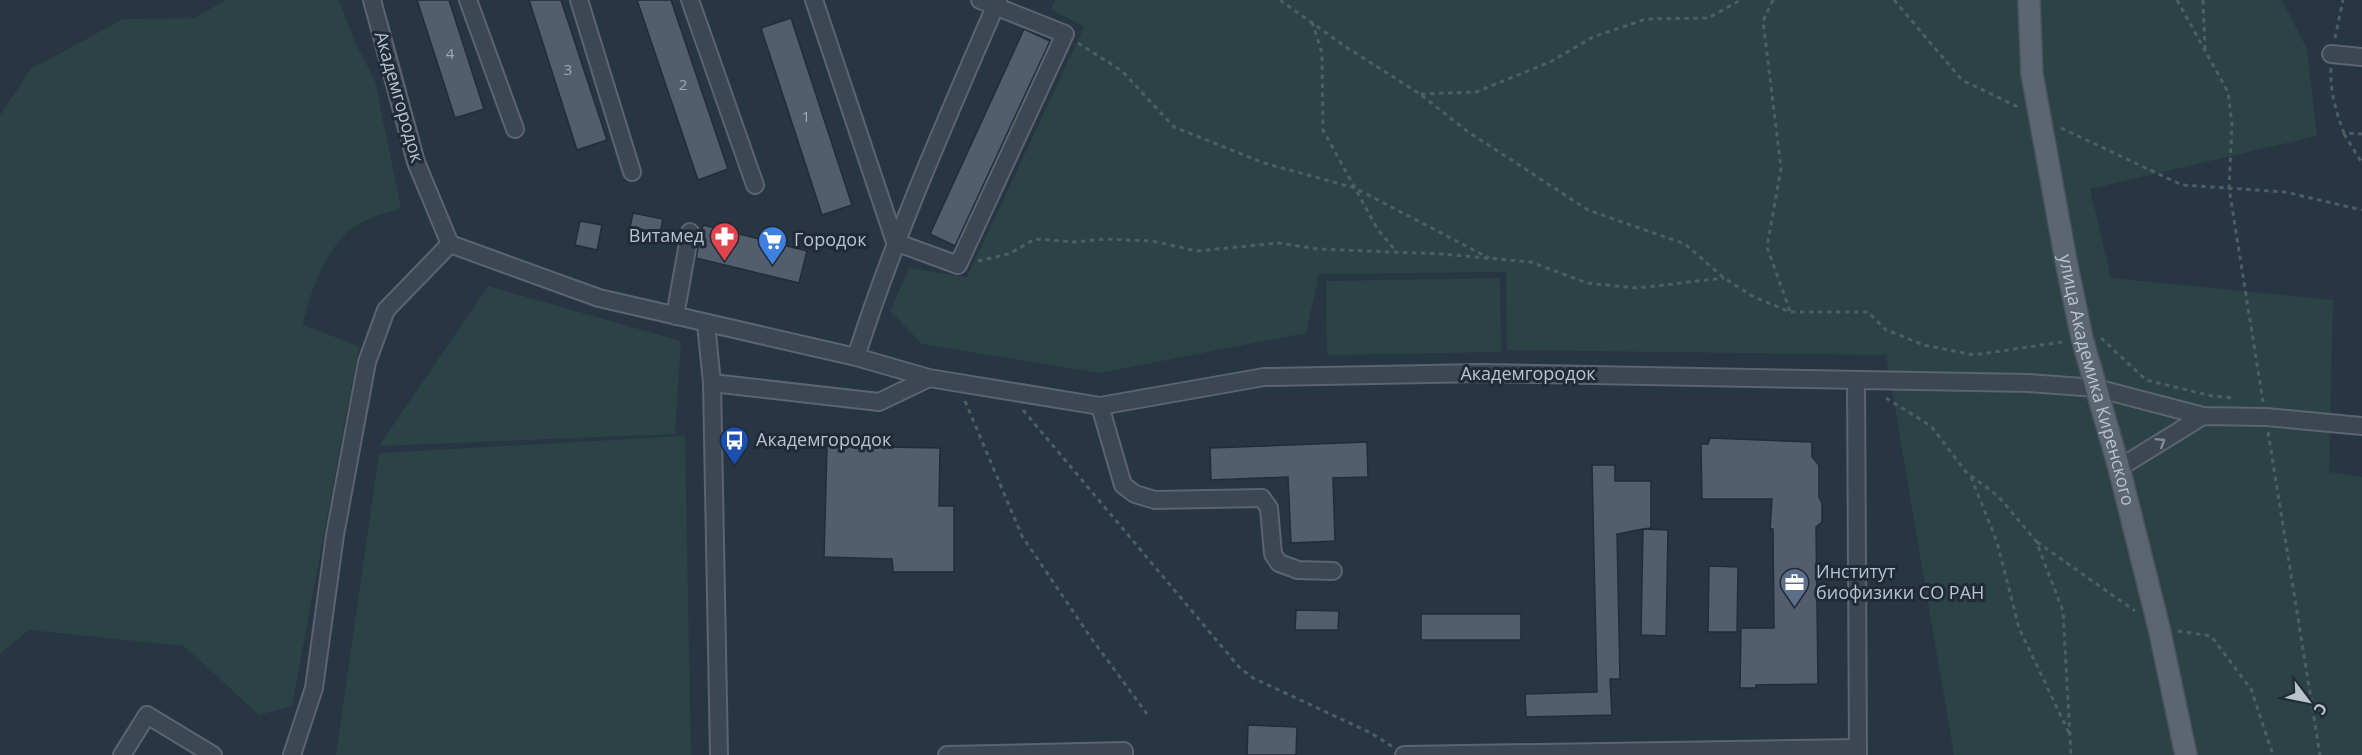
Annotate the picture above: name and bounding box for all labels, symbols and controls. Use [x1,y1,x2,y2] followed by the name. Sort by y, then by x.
[370,28,430,166] street label: Академгородок
[446,43,455,63] house number: 4
[564,59,572,79] house number: 3
[679,74,687,94] house number: 2
[802,106,810,126] house number: 1
[709,220,741,262] pharmacy icon: Витамед
[629,223,704,247] place label: Витамед
[757,224,789,266] supermarket icon: Городок
[794,227,867,251] place label: Городок
[2054,252,2141,508] street label: улица Академика Киренского
[1460,361,1596,385] street label: Академгородок
[719,424,751,466] bus stop icon: Академгородок
[756,427,892,451] place label: Академгородок
[2155,438,2165,450] one-way arrow
[1816,559,1984,604] place label: Институт биофизики СО РАН
[1779,566,1811,608] office icon: Институт биофизики СО РАН
[2278,671,2338,731] north arrow
[2309,699,2333,719] text: С

